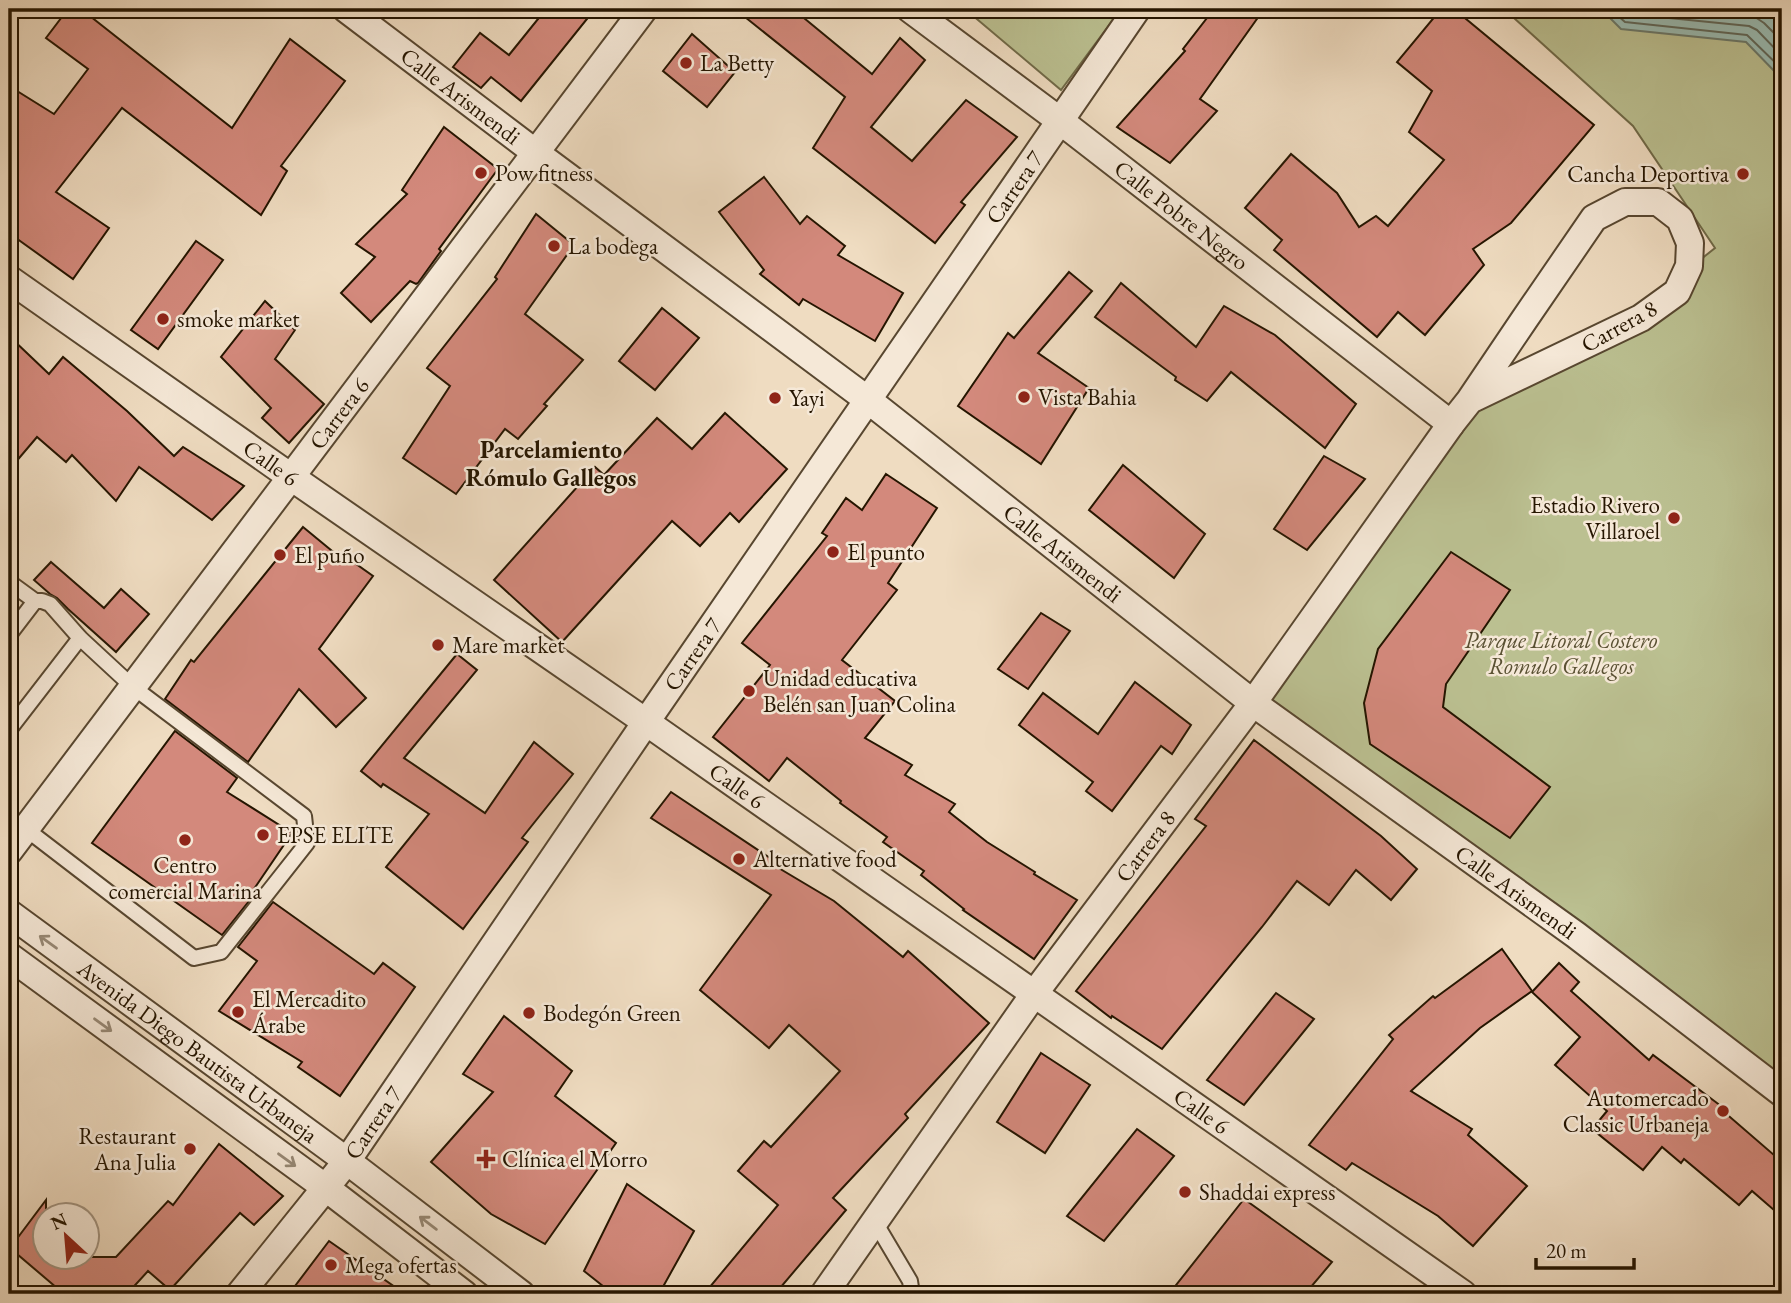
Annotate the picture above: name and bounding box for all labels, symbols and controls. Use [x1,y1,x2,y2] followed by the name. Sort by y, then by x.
[395,41,527,151] street label: Calle Arismendi
[700,48,775,78] place label: La Betty
[678,55,694,71] marker: La Betty
[978,144,1050,230] street label: Carrera 7
[1108,153,1255,277] street label: Calle Pobre Negro
[495,158,593,188] place label: Pow fitness
[1567,159,1730,189] place label: Cancha Deportiva
[473,165,489,181] marker: Pow fitness
[1735,166,1751,182] marker: Cancha Deportiva
[568,231,659,261] place label: La bodega
[546,238,562,254] marker: La bodega
[1576,293,1662,359] street label: Carrera 8
[177,304,300,334] place label: smoke market
[155,311,171,327] marker: smoke market
[302,372,376,455] street label: Carrera 6
[1038,382,1137,412] place label: Vista Bahia
[789,383,825,413] place label: Yayi
[1016,389,1032,405] marker: Vista Bahia
[767,390,783,406] marker: Yayi
[237,433,304,493] street label: Calle 6
[466,434,636,494] district label: Parcelamiento Rómulo Gallegos
[1530,490,1660,546] place label: Estadio Rivero Villaroel
[997,497,1129,610] street label: Calle Arismendi
[1666,510,1682,526] marker: Estadio Rivero Villaroel
[847,537,925,567] place label: El punto
[294,540,365,570] place label: El puño
[825,544,841,560] marker: El punto
[272,547,288,563] marker: El puño
[657,611,729,697] street label: Carrera 7
[1464,625,1658,681] park label: Parque Litoral Costero Romulo Gallegos
[452,630,565,660] place label: Mare market
[430,637,446,653] marker: Mare market
[763,663,957,719] place label: Unidad educativa Belén san Juan Colina
[741,683,757,699] marker: Unidad educativa Belén san Juan Colina
[703,756,771,816] street label: Calle 6
[1108,804,1182,888] street label: Carrera 8
[277,820,394,850] place label: EPSE ELITE
[255,827,271,843] marker: EPSE ELITE
[177,832,193,848] marker: Centro comercial Marina
[1449,838,1583,946] street label: Calle Arismendi
[752,844,897,874] place label: Alternative food
[108,850,262,906] place label: Centro comercial Marina
[731,851,747,867] marker: Alternative food
[39,935,58,950] one-way arrow
[71,953,324,1150] street label: Avenida Diego Bautista Urbaneja
[251,984,366,1040] place label: El Mercadito Árabe
[543,998,681,1028] place label: Bodegón Green
[230,1004,246,1020] marker: El Mercadito Árabe
[521,1005,537,1021] marker: Bodegón Green
[93,1018,112,1032] one-way arrow
[337,1079,409,1165] street label: Carrera 7
[1168,1081,1235,1141] street label: Calle 6
[1563,1083,1710,1139] place label: Automercado Classic Urbaneja
[1715,1103,1731,1119] marker: Automercado Classic Urbaneja
[78,1121,177,1177] place label: Restaurant Ana Julia
[182,1141,198,1157] marker: Restaurant Ana Julia
[502,1144,648,1174] place label: Clínica el Morro
[476,1149,496,1169] marker: Clínica el Morro
[277,1152,296,1167] one-way arrow
[1199,1177,1335,1207] place label: Shaddai express
[1177,1184,1193,1200] marker: Shaddai express
[32,1202,102,1272] north arrow
[46,1206,72,1236] text: N
[419,1216,438,1230] one-way arrow
[1536,1226,1634,1270] scale bar
[1546,1237,1587,1264] text: 20 m
[345,1250,457,1280] place label: Mega ofertas
[323,1257,339,1273] marker: Mega ofertas

